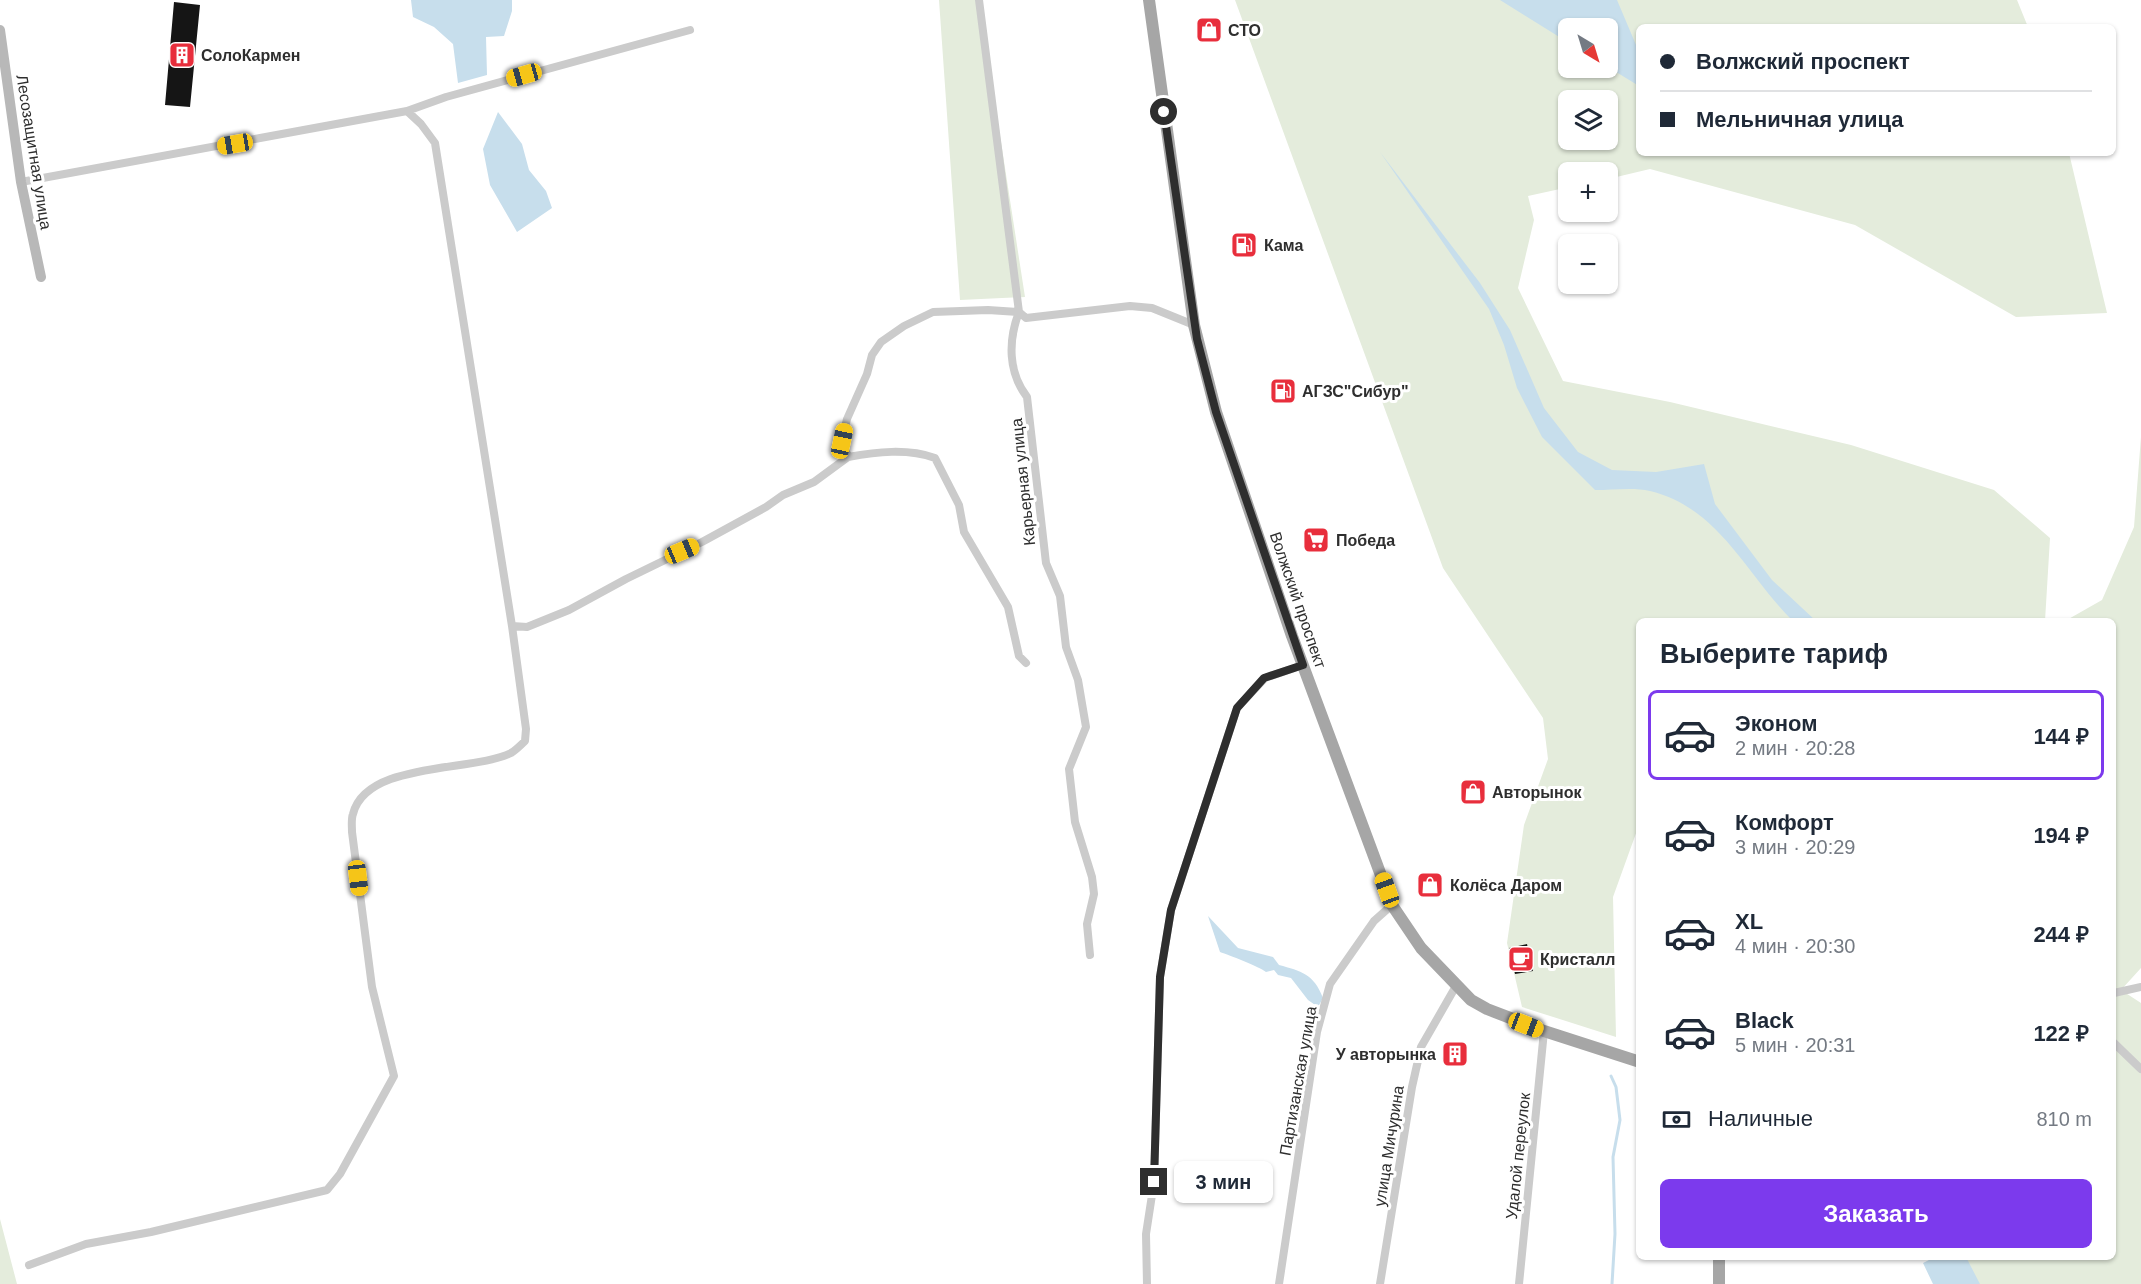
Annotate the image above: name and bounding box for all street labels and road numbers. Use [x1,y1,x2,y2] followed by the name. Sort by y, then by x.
[13,73,55,231] street label: Лесозащитная улица
[1008,417,1038,547] street label: Карьерная улица
[1267,530,1330,671] street label: Волжский проспект
[1276,1005,1320,1157] street label: Партизанская улица
[1371,1084,1407,1208] street label: улица Мичурина
[1503,1091,1533,1220] street label: Удалой переулок

